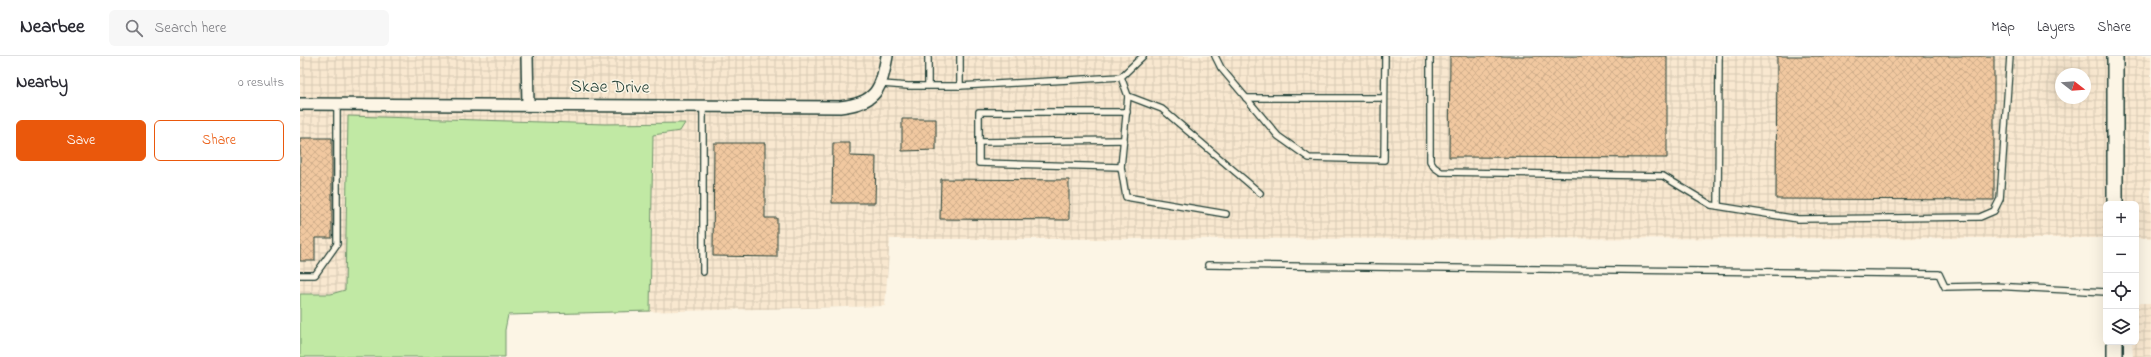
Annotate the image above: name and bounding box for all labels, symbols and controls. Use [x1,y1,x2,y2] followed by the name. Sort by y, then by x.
[109,10,389,46] search box
[20,14,85,41] text: Nearbee
[123,17,145,39] icon: search
[155,17,226,39] text: Search here
[1991,17,2015,38] text: Map
[2037,17,2075,38] text: Layers
[2097,17,2131,38] text: Share
[2055,68,2091,104] north arrow
[16,70,68,95] text: Nearby
[238,73,284,92] text: 0 results
[570,74,651,102] street label: Skae Drive
[16,120,146,161] button: Save
[154,120,284,161] button: Share
[2103,201,2139,345] map controls
[2103,201,2139,237] button: +
[2103,237,2139,273] button: −
[2103,273,2139,309] button: locate
[2103,309,2139,345] button: layers

